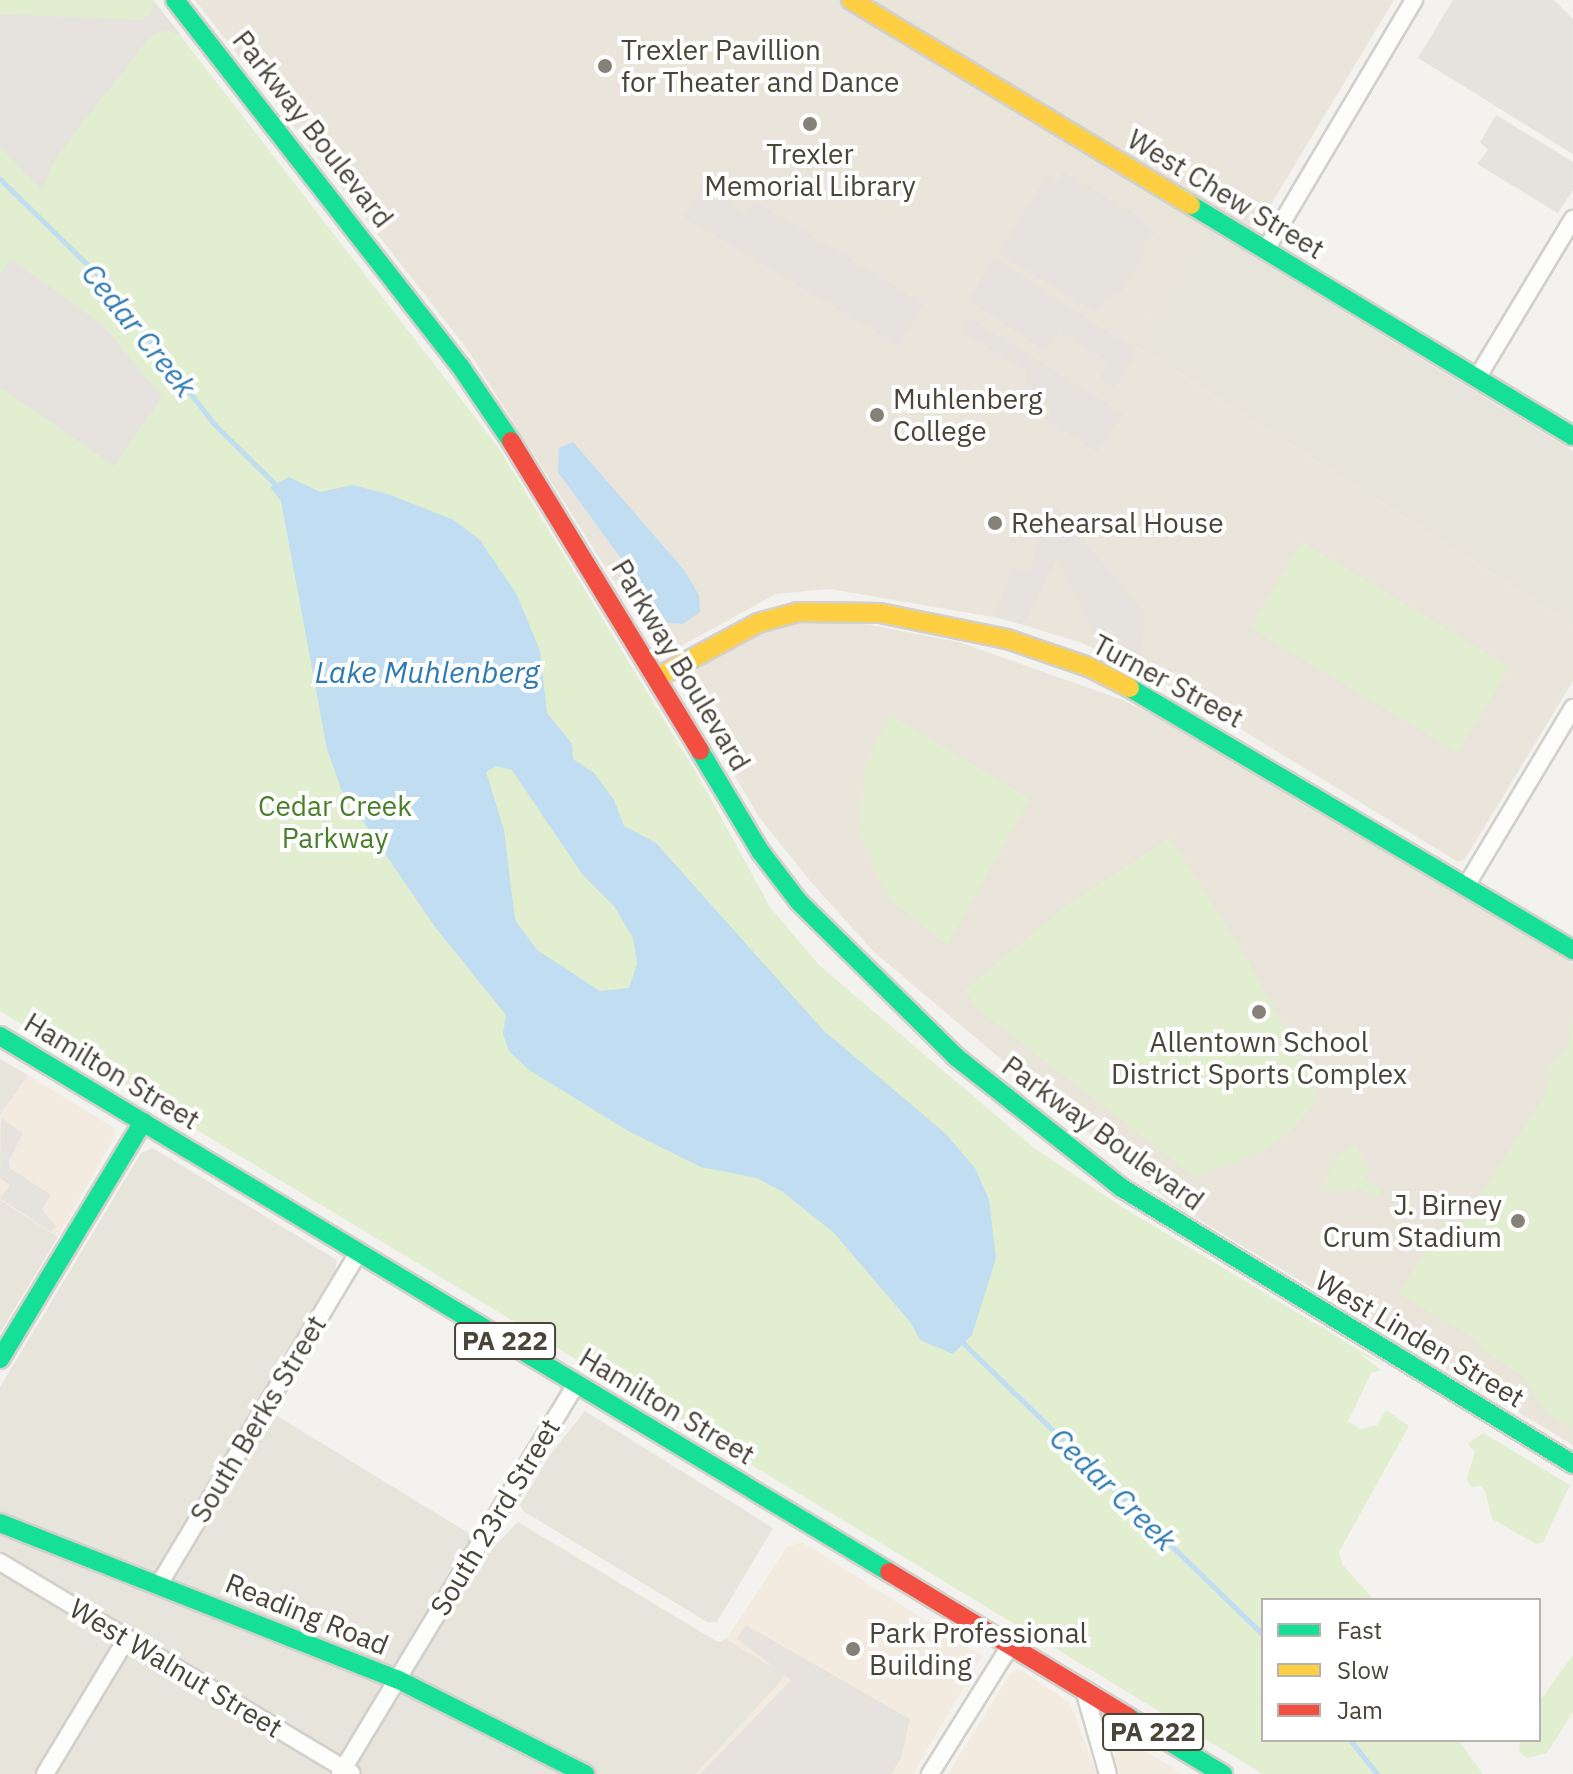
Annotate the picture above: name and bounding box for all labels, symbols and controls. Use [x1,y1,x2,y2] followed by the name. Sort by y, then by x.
[226,24,400,234] street label: Parkway Boulevard
[621,33,899,99] place label: Trexler Pavillion for Theater and Dance
[596,57,614,75] marker: Trexler Pavillion for Theater and Dance
[801,115,819,133] marker: Trexler Memorial Library
[1122,122,1330,266] street label: West Chew Street
[704,137,916,203] place label: Trexler Memorial Library
[74,256,204,404] water label: Cedar Creek
[893,382,1042,448] place label: Muhlenberg College
[868,406,886,424] marker: Muhlenberg College
[1011,506,1224,540] place label: Rehearsal House
[986,514,1004,532] marker: Rehearsal House
[605,553,757,777] street label: Parkway Boulevard
[1087,627,1249,735] street label: Turner Street
[315,654,539,690] water label: Lake Muhlenberg
[258,789,412,855] park label: Cedar Creek Parkway
[1250,1003,1268,1021] marker: Allentown School District Sports Complex
[18,1006,206,1136] street label: Hamilton Street
[1111,1025,1407,1091] place label: Allentown School District Sports Complex
[996,1049,1210,1217] street label: Parkway Boulevard
[1323,1188,1502,1254] place label: J. Birney Crum Stadium
[1509,1212,1527,1230] marker: J. Birney Crum Stadium
[1310,1263,1530,1415] street label: West Linden Street
[183,1309,333,1529] street label: South Berks Street
[453,1319,557,1363] road number: PA 222
[573,1341,761,1471] street label: Hamilton Street
[423,1413,567,1621] street label: South 23rd Street
[1042,1420,1184,1558] water label: Cedar Creek
[221,1566,393,1662] street label: Reading Road
[64,1591,288,1745] street label: West Walnut Street
[1261,1598,1541,1742] legend
[1337,1614,1382,1646] text: Fast
[869,1616,1087,1682] place label: Park Professional Building
[844,1640,862,1658] marker: Park Professional Building
[1337,1654,1389,1686] text: Slow
[1337,1694,1383,1726] text: Jam
[1101,1710,1205,1754] road number: PA 222

